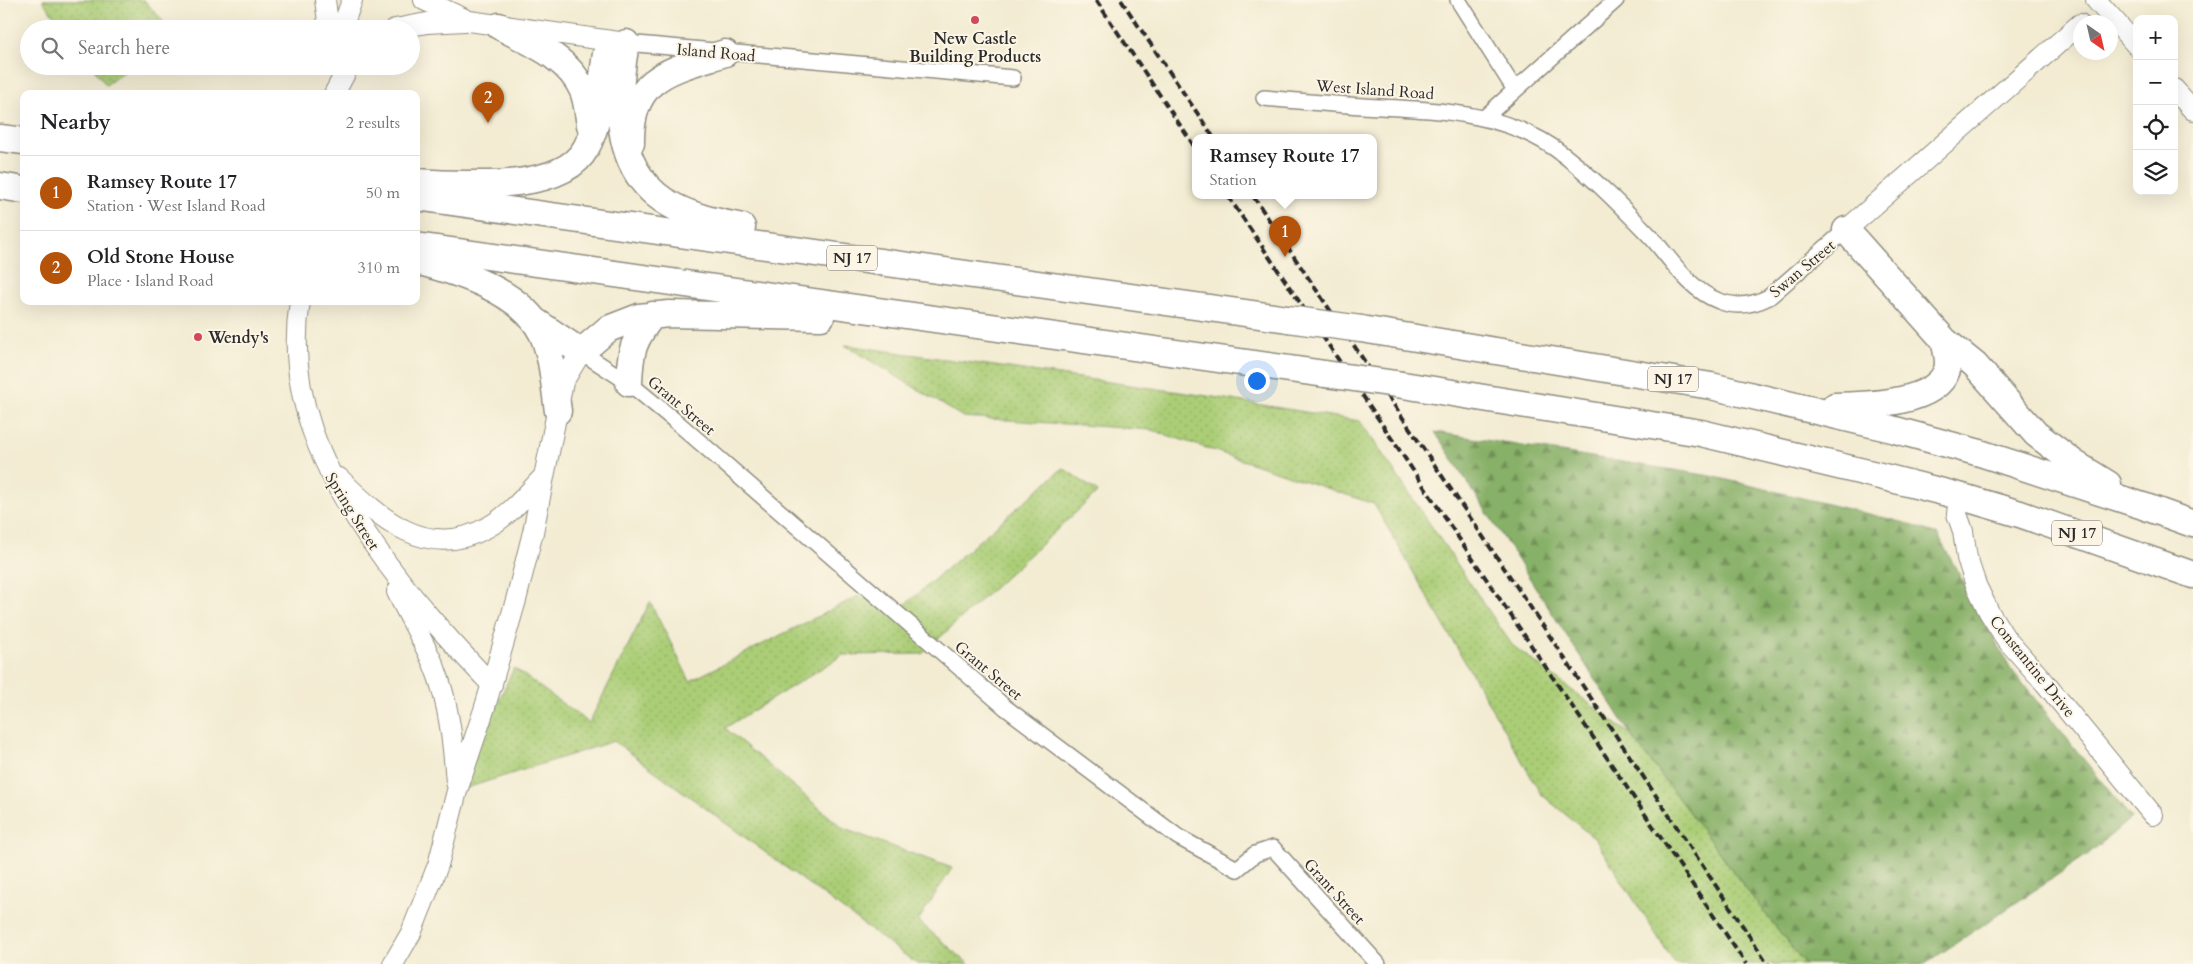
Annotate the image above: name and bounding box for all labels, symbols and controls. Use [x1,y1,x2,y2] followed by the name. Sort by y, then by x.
[969,14,981,26] marker: New Castle Building Products
[2073,15,2118,60] north arrow
[2133,15,2178,195] map controls
[2133,15,2178,60] button: +
[20,20,420,75] search box
[909,28,1041,68] place label: New Castle Building Products
[38,34,66,62] icon: search
[78,35,170,61] text: Search here
[676,39,757,67] street label: Island Road
[2133,60,2178,105] button: −
[1314,75,1435,105] street label: West Island Road
[472,82,504,123] pin: 2
[2133,105,2178,150] button: locate
[40,108,111,137] text: Nearby
[346,112,400,134] text: 2 results
[1192,134,1377,199] popup
[1210,143,1359,169] text: Ramsey Route 17
[2133,150,2178,195] button: layers
[87,169,237,195] text: Ramsey Route 17
[1210,169,1257,191] text: Station
[52,182,60,204] text: 1
[366,182,400,204] text: 50 m
[87,195,265,217] text: Station · West Island Road
[1269,216,1301,257] pin: 1
[1765,235,1840,303] street label: Swan Street
[87,244,235,270] text: Old Stone House
[827,246,877,270] road number: NJ 17
[52,257,60,279] text: 2
[358,257,400,279] text: 310 m
[87,270,214,292] text: Place · Island Road
[207,327,269,349] place label: Wendy's
[192,331,204,343] marker: Wendy's
[1648,366,1698,392] road number: NJ 17
[1244,368,1270,394] your location
[643,371,720,441] street label: Grant Street
[320,469,385,555] street label: Spring Street
[2052,520,2102,546] road number: NJ 17
[1984,611,2080,722] street label: Constantine Drive
[950,636,1027,706] street label: Grant Street
[1299,854,1370,930] street label: Grant Street

